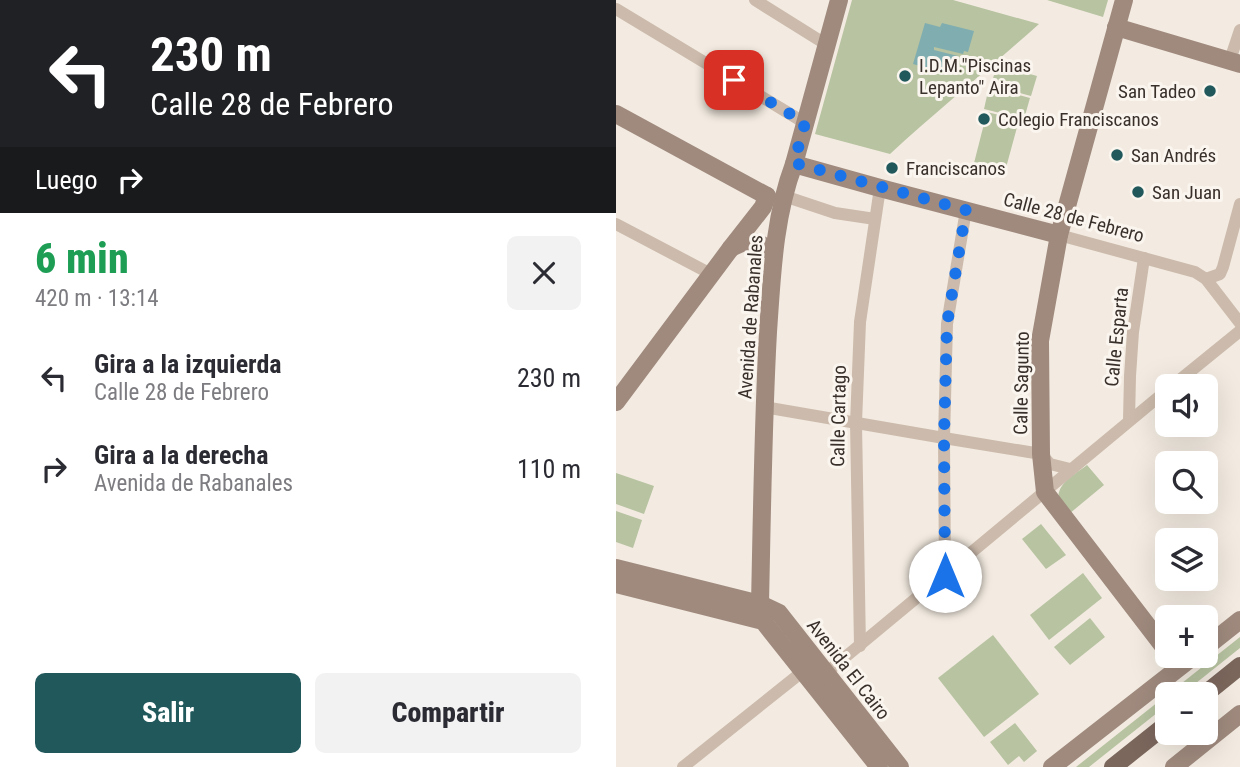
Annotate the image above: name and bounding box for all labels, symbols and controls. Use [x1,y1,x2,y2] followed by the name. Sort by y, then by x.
[150,26,272,83] text: 230 m
[35,28,126,119] icon: left
[704,50,764,110] pin
[919,54,1031,99] place label: I.D.M."Piscinas Lepanto" Aira
[715,61,753,99] icon: arrive
[897,68,913,84] marker: I.D.M."Piscinas Lepanto" Aira
[1118,80,1196,103] place label: San Tadeo
[1202,83,1218,99] marker: San Tadeo
[150,85,393,123] text: Calle 28 de Febrero
[998,108,1159,131] place label: Colegio Franciscanos
[976,111,992,127] marker: Colegio Franciscanos
[1131,144,1216,167] place label: San Andrés
[1109,147,1125,163] marker: San Andrés
[906,157,1006,180] place label: Franciscanos
[884,160,900,176] marker: Franciscanos
[111,161,149,199] icon: right
[35,165,97,195] text: Luego
[1152,181,1221,204] place label: San Juan
[1130,184,1146,200] marker: San Juan
[1001,188,1147,247] street label: Calle 28 de Febrero
[35,234,129,283] text: 6 min
[733,234,768,400] street label: Avenida de Rabanales
[507,236,581,310] button: close
[35,285,159,312] text: 420 m · 13:14
[1100,286,1133,388] street label: Calle Esparta
[1009,331,1034,435] street label: Calle Sagunto
[94,349,282,379] text: Gira a la izquierda
[35,359,73,397] icon: left
[517,363,581,393] text: 230 m
[826,365,851,467] street label: Calle Cartago
[1155,374,1218,745] map controls
[1155,374,1218,437] button: sound
[94,379,269,406] text: Calle 28 de Febrero
[94,440,268,470] text: Gira a la derecha
[35,450,73,488] icon: right
[1155,451,1218,514] button: search
[517,454,581,484] text: 110 m
[94,470,293,497] text: Avenida de Rabanales
[1155,528,1218,591] button: layers
[908,539,982,613] position arrow
[1155,605,1218,668] button: +
[802,614,895,724] street label: Avenida El Cairo
[35,673,301,753] button: Salir
[315,673,581,753] button: Compartir
[1155,682,1218,745] button: −

